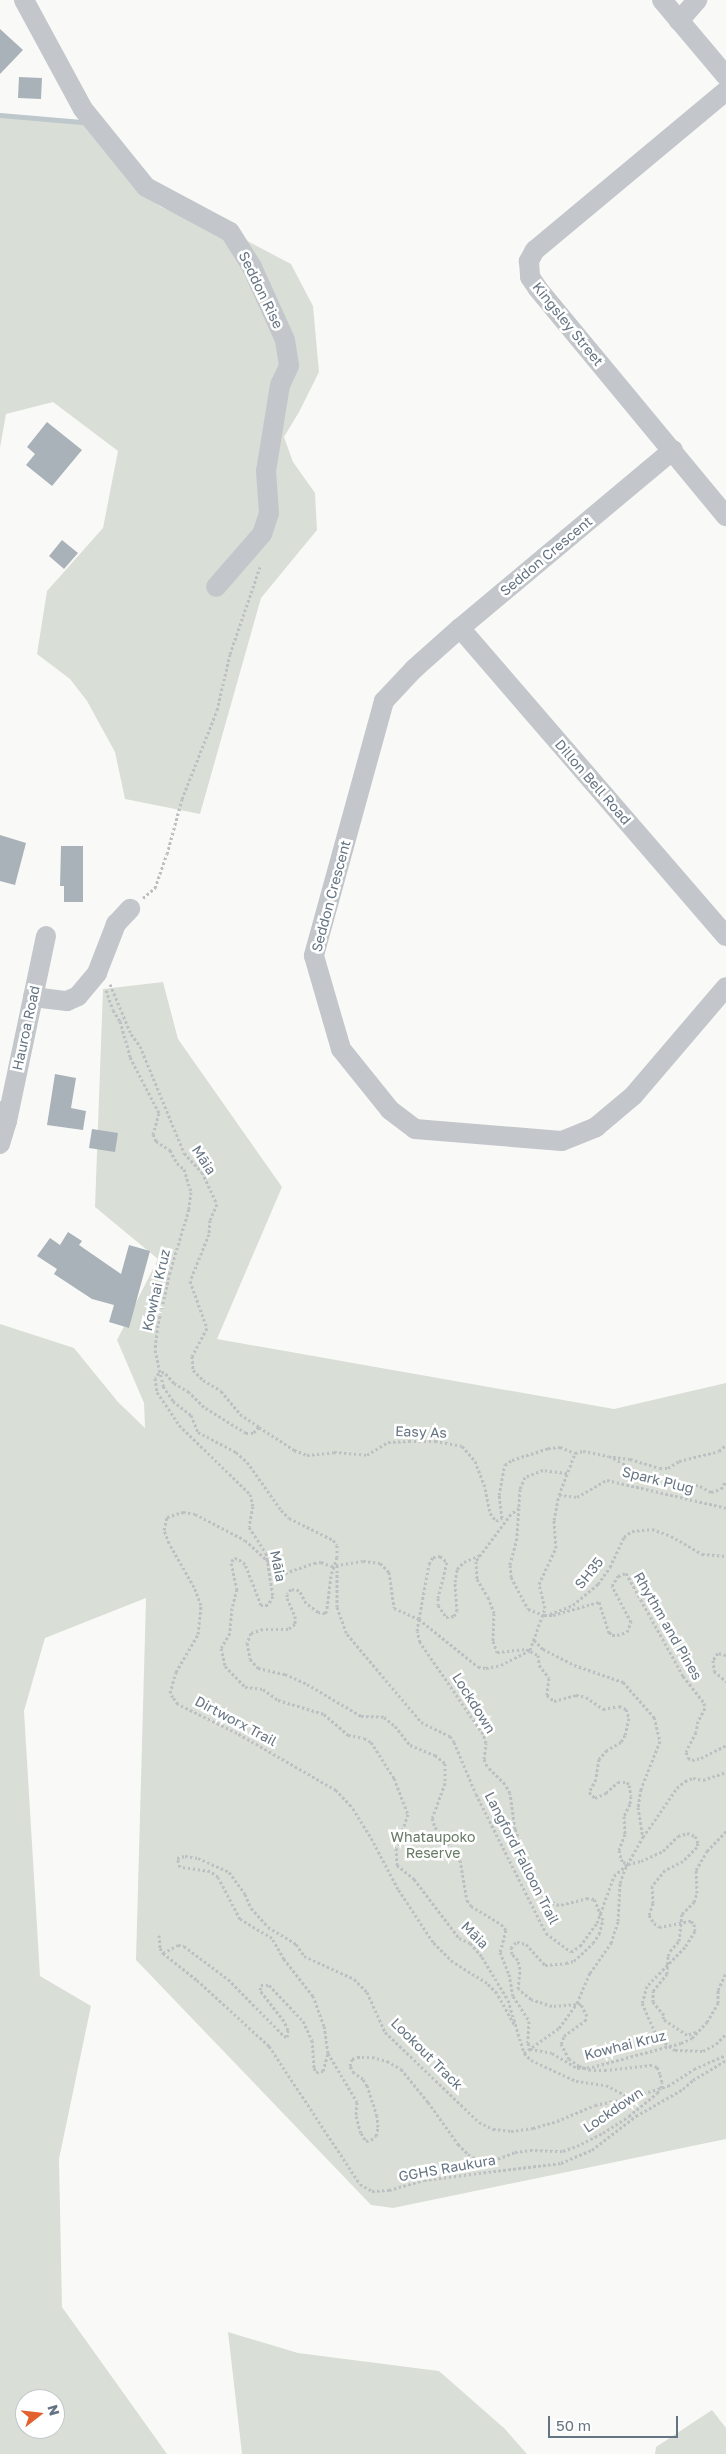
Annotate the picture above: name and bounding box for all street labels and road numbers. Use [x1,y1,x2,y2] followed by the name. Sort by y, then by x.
[235,249,287,331] street label: Seddon Rise
[529,279,607,369] street label: Kingsley Street
[497,513,595,599] street label: Seddon Crescent
[552,736,634,828] street label: Dillon Bell Road
[308,838,354,954] street label: Seddon Crescent
[9,984,43,1072] street label: Hauroa Road
[188,1142,220,1178] street label: Māia
[138,1247,174,1333] street label: Kowhai Kruz
[395,1423,447,1441] street label: Easy As
[621,1463,695,1497] street label: Spark Plug
[267,1549,289,1583] street label: Māia
[571,1554,607,1592] street label: SH35
[630,1569,706,1683] street label: Rhythm and Pines
[449,1670,499,1736] street label: Lockdown
[192,1692,280,1750] street label: Dirtworx Trail
[481,1789,563,1927] street label: Langford Falloon Trail
[458,1918,492,1952] street label: Māia
[388,2015,466,2093] street label: Lookout Track
[582,2027,668,2063] street label: Kowhai Kruz
[580,2084,646,2136] street label: Lockdown
[397,2151,497,2185] street label: GGHS Raukura

